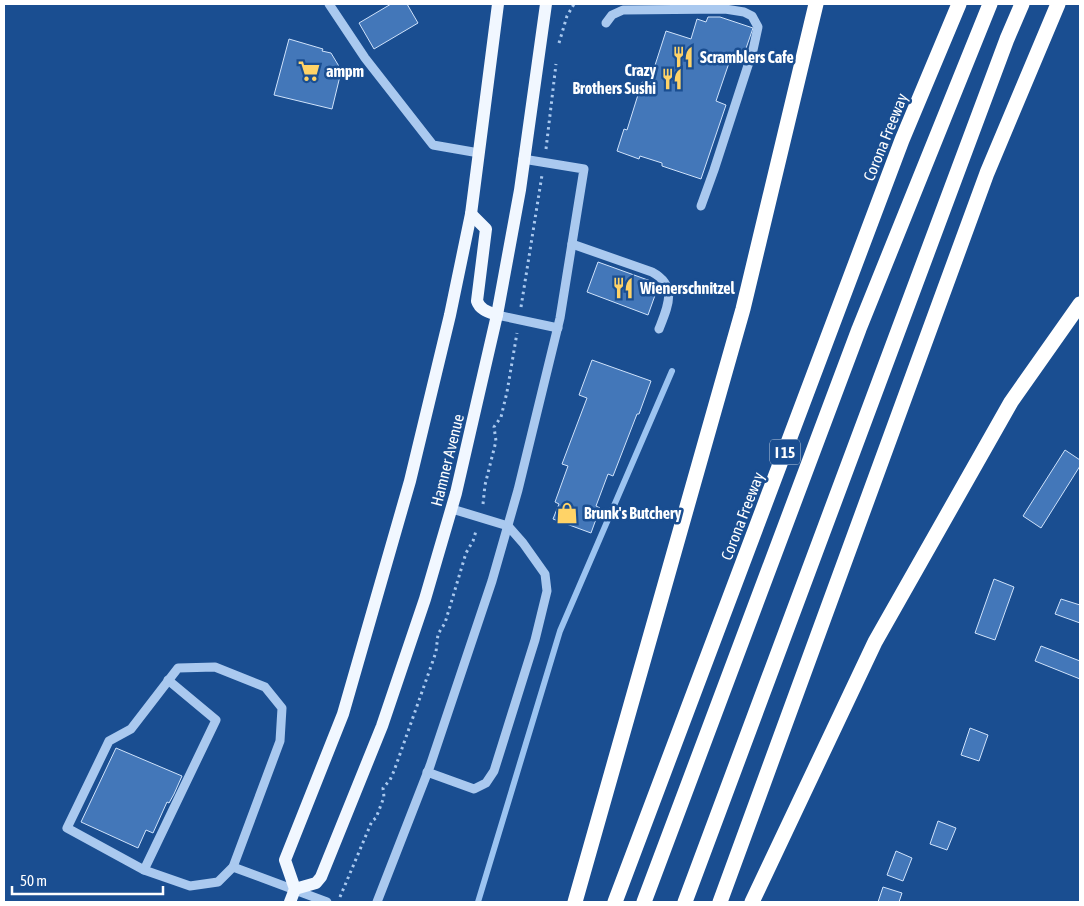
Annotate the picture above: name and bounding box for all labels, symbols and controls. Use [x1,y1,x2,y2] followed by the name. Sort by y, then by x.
[670,44,696,70] restaurant icon: Scramblers Cafe
[700,48,794,66] place label: Scramblers Cafe
[296,58,322,84] supermarket icon: ampm
[572,61,656,97] place label: Crazy Brothers Sushi
[326,62,364,80] place label: ampm
[659,66,685,92] restaurant icon: Crazy Brothers Sushi
[859,90,912,184] street label: Corona Freeway
[610,275,636,301] restaurant icon: Wienerschnitzel
[639,279,736,297] place label: Wienerschnitzel
[427,412,467,508] street label: Hamner Avenue
[770,440,800,464] road number: I 15
[717,469,768,563] street label: Corona Freeway
[554,500,580,526] shop icon: Brunk's Butchery
[584,504,682,522] place label: Brunk's Butchery
[12,864,164,896] scale bar
[20,872,47,889] text: 50 m

